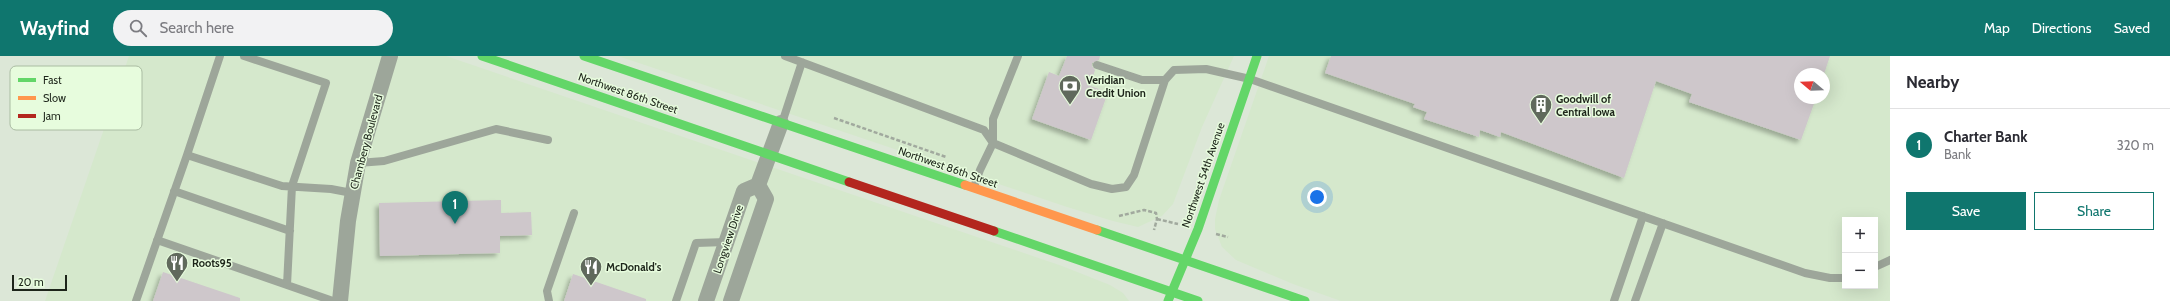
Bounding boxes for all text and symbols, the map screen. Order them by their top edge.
search box [113,10,393,46]
text: Wayfind [20,17,89,40]
icon: search [127,17,149,39]
text: Search here [159,19,234,37]
text: Map [1984,19,2010,37]
text: Directions [2032,19,2092,37]
text: Saved [2114,19,2150,37]
legend [10,66,142,130]
north arrow [1794,68,1830,104]
street label: Northwest 86th Street [576,69,680,117]
text: Nearby [1906,72,1959,92]
text: Fast [43,73,62,87]
bank icon: Veridian Credit Union [1057,73,1083,106]
place label: Veridian Credit Union [1086,73,1146,100]
text: Slow [43,91,66,105]
building icon: Goodwill of Central Iowa [1528,92,1554,125]
place label: Goodwill of Central Iowa [1556,92,1616,119]
street label: Chambery Boulevard [347,93,385,191]
text: Jam [42,109,61,123]
street label: Northwest 54th Avenue [1178,120,1228,229]
text: Charter Bank [1944,128,2027,146]
text: 1 [1917,137,1921,153]
text: 320 m [2117,137,2154,153]
street label: Northwest 86th Street [896,143,1000,191]
text: Bank [1944,146,1971,162]
your location [1307,187,1327,207]
pin: 1 [442,191,468,224]
button: Save [1906,192,2026,230]
button: Share [2034,192,2154,230]
street label: Longview Drive [710,203,746,275]
map controls [1842,217,1878,289]
button: + [1842,217,1878,253]
restaurant icon: Roots95 [164,250,190,283]
button: − [1842,253,1878,289]
restaurant icon: McDonald's [578,254,604,287]
place label: Roots95 [192,256,232,270]
place label: McDonald's [606,260,662,274]
scale bar [12,273,67,292]
text: 20 m [18,275,44,289]

